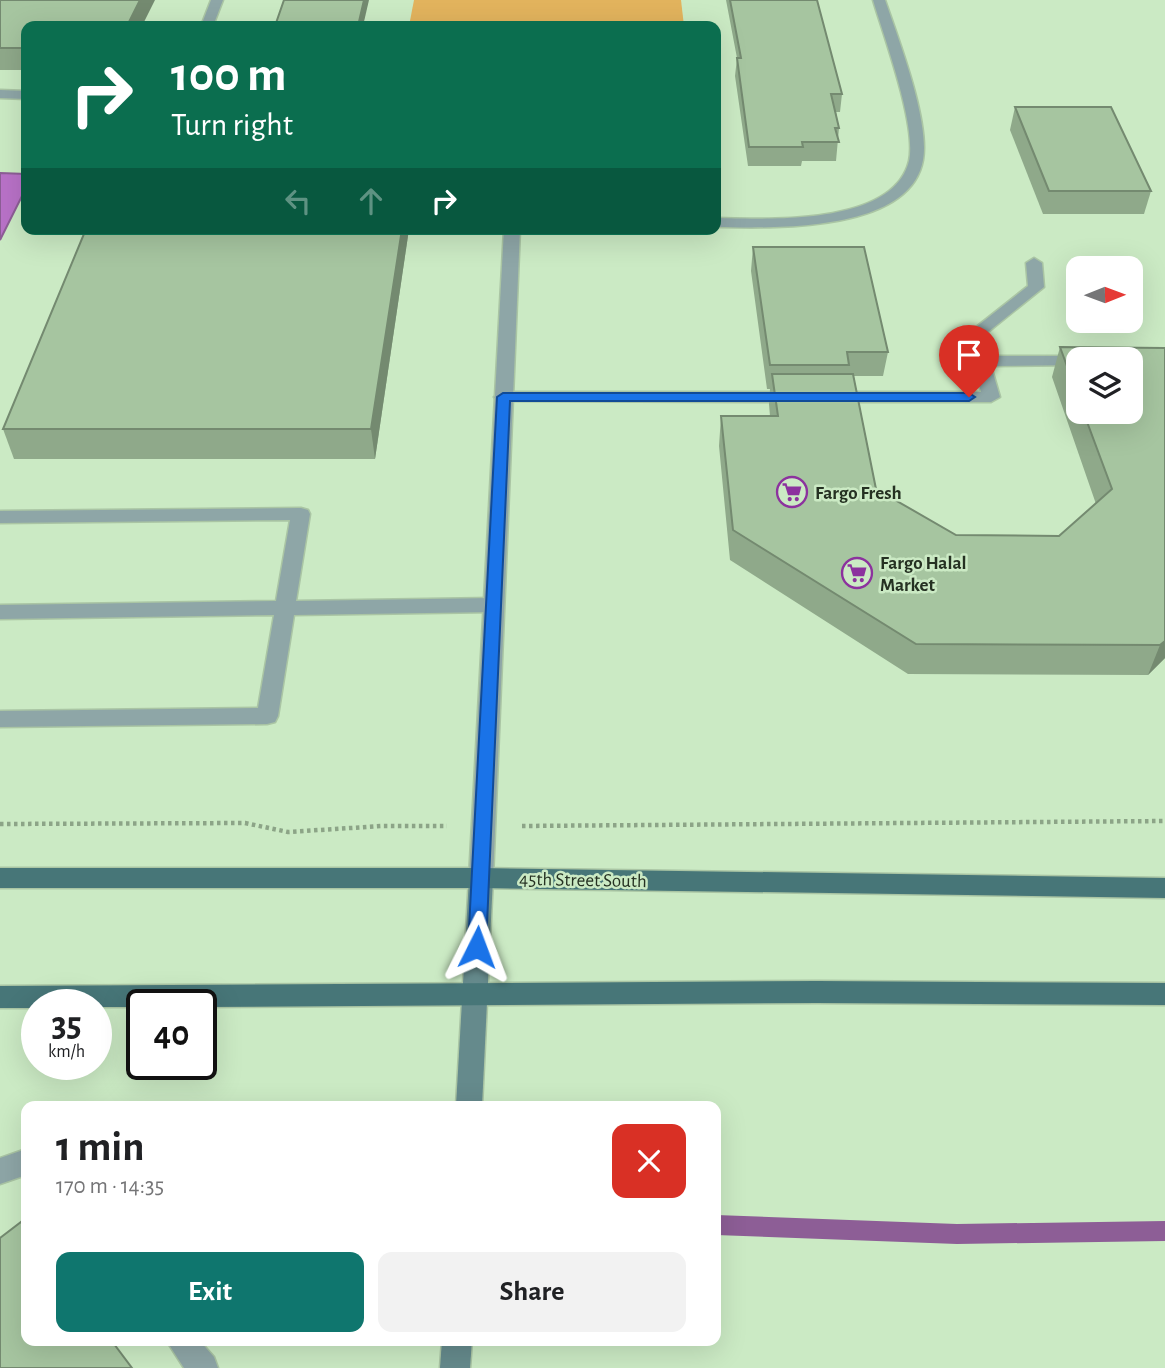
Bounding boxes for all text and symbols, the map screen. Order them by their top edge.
icon: right [56,49,147,140]
text: 100 m [171,51,287,100]
text: Turn right [171,109,293,141]
icon: left [279,182,317,220]
icon: ahead [352,182,390,220]
icon: right [425,182,463,220]
north arrow [1066,256,1143,332]
map controls [1066,256,1143,424]
pin [939,325,999,397]
icon: arrive [950,336,988,374]
button: layers [1066,347,1143,424]
supermarket icon: Fargo Fresh [775,475,809,509]
place label: Fargo Fresh [815,484,902,503]
place label: Fargo Halal Market [880,554,967,595]
supermarket icon: Fargo Halal Market [840,556,874,590]
street label: 45th Street South [519,870,647,891]
position arrow [440,910,514,984]
speed limit sign: 40 [126,989,217,1080]
text: 35 [51,1008,82,1043]
text: km/h [48,1043,85,1061]
button: close [612,1124,686,1198]
text: 1 min [56,1126,145,1168]
text: 170 m · 14:35 [56,1175,164,1198]
button: Exit [56,1252,364,1332]
button: Share [378,1252,686,1332]

